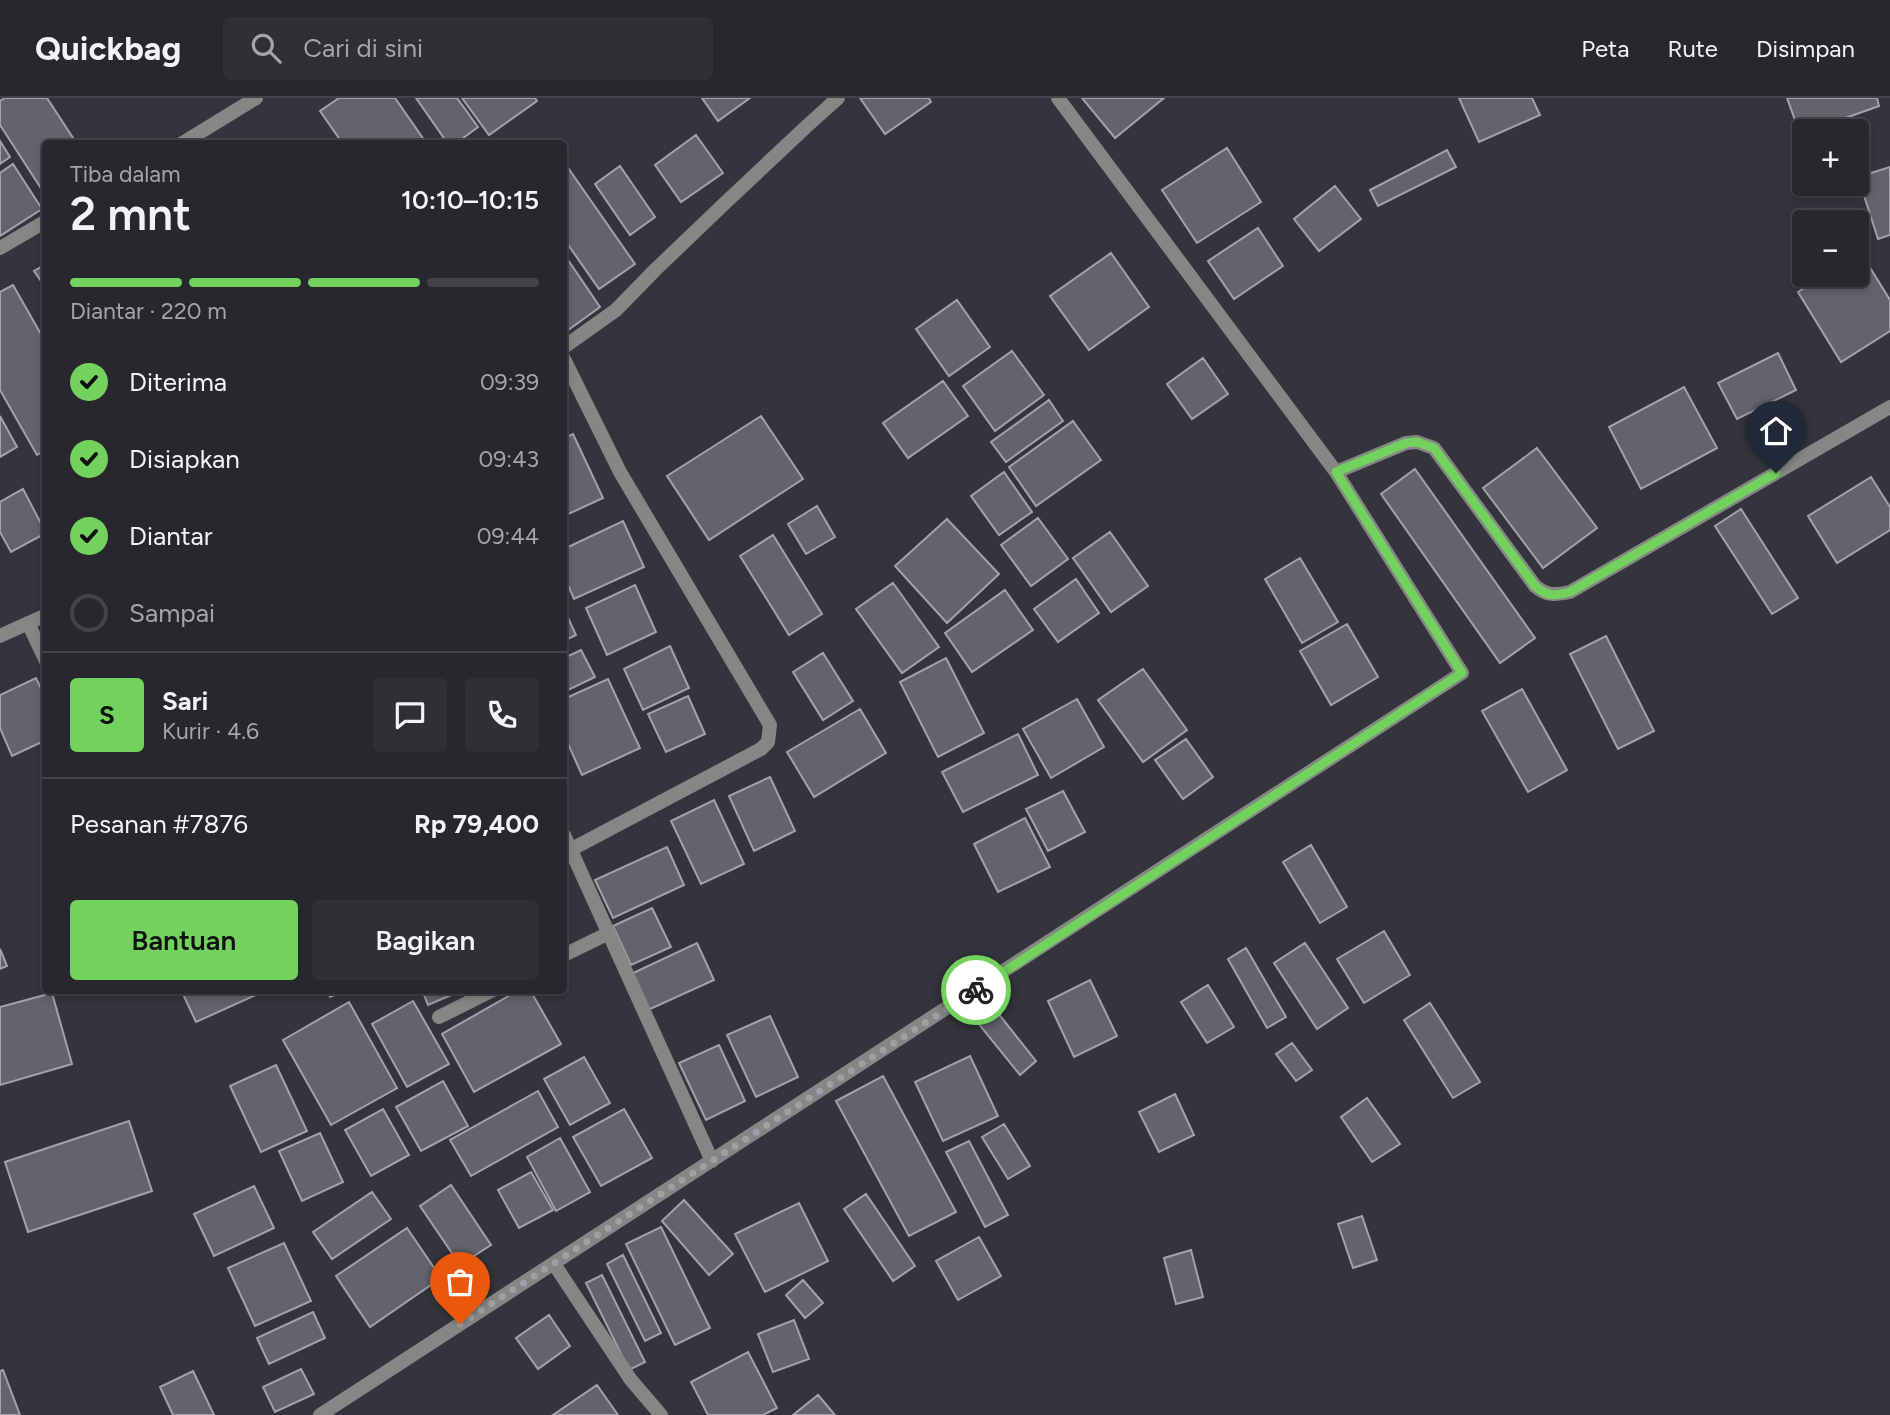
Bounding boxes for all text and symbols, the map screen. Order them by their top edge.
search box [223,17,713,80]
text: Quickbag [35,29,181,68]
icon: search [247,29,285,67]
text: Cari di sini [303,32,423,64]
text: Peta [1581,34,1629,63]
text: Rute [1667,34,1718,63]
text: Disimpan [1756,34,1855,63]
map controls [1792,119,1869,287]
button: + [1792,119,1869,196]
text: Tiba dalam [70,160,181,188]
text: 10:10–10:15 [401,184,539,216]
text: 2 mnt [70,186,191,242]
button: − [1792,210,1869,287]
text: Diantar · 220 m [70,297,227,325]
icon: check [70,363,108,401]
text: Diterima [129,366,227,398]
text: 09:39 [480,368,539,396]
pin [1746,401,1806,473]
icon: home [1757,412,1795,450]
icon: check [70,440,108,478]
text: Disiapkan [129,443,240,475]
text: 09:43 [479,445,539,473]
icon: check [70,517,108,555]
text: Diantar [129,520,213,552]
text: 09:44 [477,522,539,550]
text: Sampai [129,597,215,629]
button: chat [373,678,447,752]
button: phone [465,678,539,752]
text: Sari [162,685,208,717]
text: S [99,699,115,731]
text: Kurir · 4.6 [162,717,259,745]
text: Pesanan #7876 [70,808,248,840]
text: Rp 79,400 [414,808,539,840]
button: Bantuan [70,900,298,980]
button: Bagikan [312,900,539,980]
courier [941,955,1011,1025]
icon: bike [957,971,995,1009]
pin [430,1252,490,1324]
icon: bag [441,1263,479,1301]

